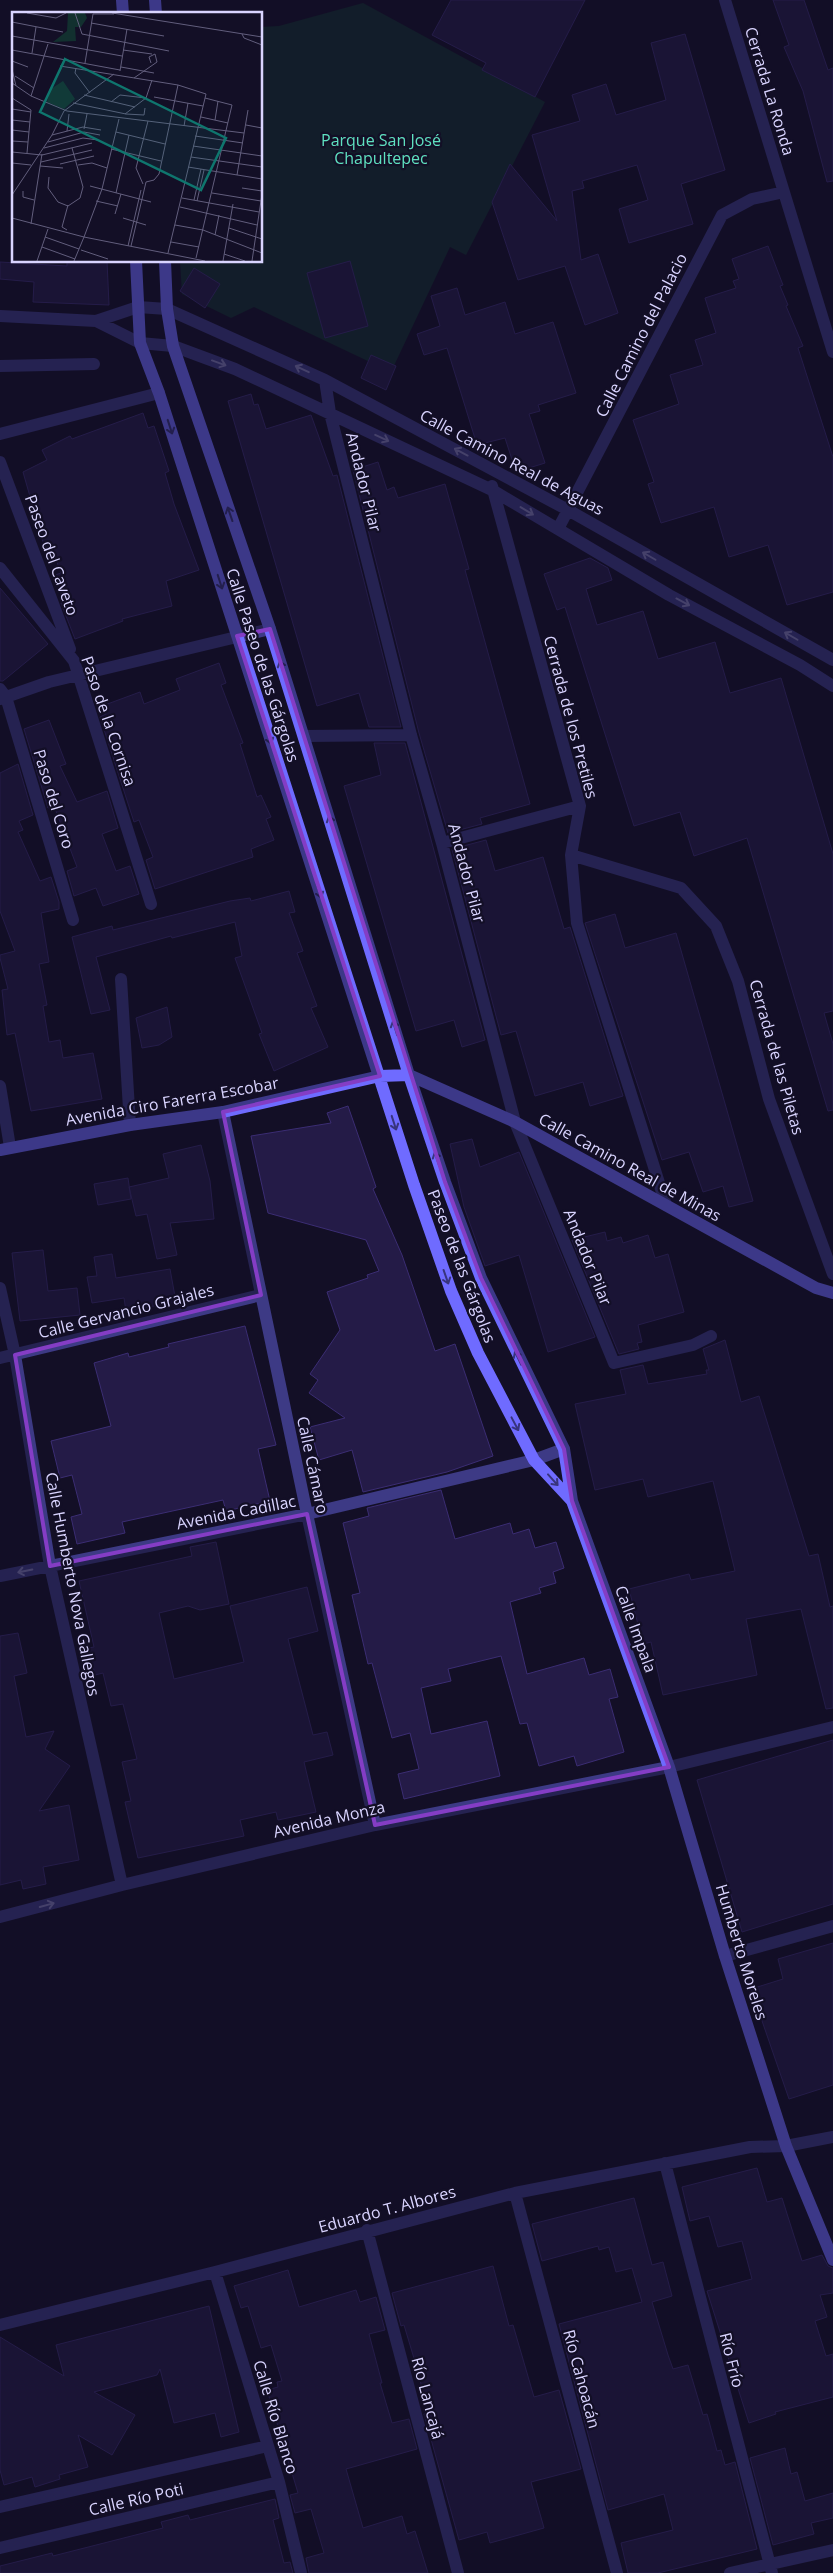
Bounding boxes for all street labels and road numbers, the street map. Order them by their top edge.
street label: Cerrada La Ronda [740,24,800,158]
street label: Calle Camino del Palacio [590,249,692,421]
street label: Calle Camino Real de Aguas [416,404,608,520]
street label: Andador Pilar [341,430,387,535]
street label: Paseo del Caveto [20,491,84,619]
street label: Calle Paseo de las Gárgolas [221,565,305,765]
street label: Cerrada de los Pretiles [539,633,603,801]
street label: Paso de la Cornisa [76,653,142,789]
street label: Paso del Coro [28,747,80,851]
street label: Andador Pilar [443,821,491,925]
street label: Cerrada de las Piletas [744,977,810,1137]
street label: Avenida Ciro Farerra Escobar [64,1071,281,1131]
street label: Calle Camino Real de Minas [535,1108,725,1226]
street label: Paseo de las Gárgolas [423,1186,501,1346]
street label: Andador Pilar [559,1206,617,1309]
street label: Calle Gervancio Grajales [36,1279,216,1343]
street label: Calle Cámaro [292,1414,334,1516]
street label: Calle Humberto Nova Gallegos [40,1470,106,1698]
street label: Avenida Cadillac [174,1490,298,1534]
street label: Calle Impala [610,1582,662,1676]
street label: Avenida Monza [271,1795,387,1843]
street label: Humberto Moreles [711,1881,773,2023]
street label: Eduardo T. Albores [316,2180,458,2238]
street label: Río Cahoacán [558,2327,606,2431]
street label: Río Frío [715,2330,749,2390]
street label: Río Lancajá [406,2354,450,2442]
street label: Calle Río Blanco [248,2357,304,2477]
street label: Calle Río Poti [86,2477,186,2521]

